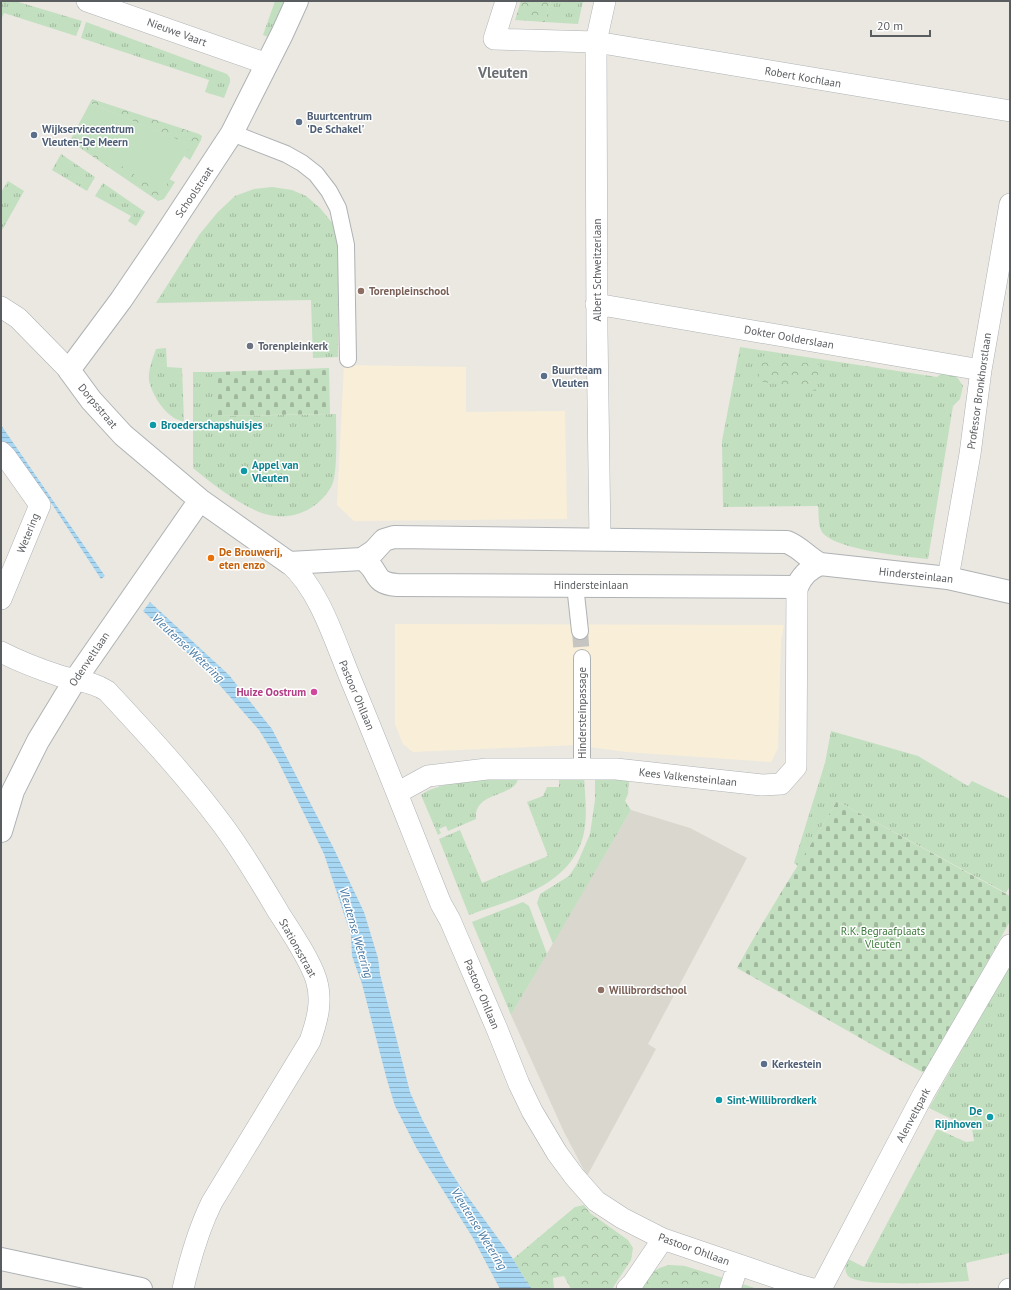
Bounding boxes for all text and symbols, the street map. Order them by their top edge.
scale bar [871,12,930,38]
street label: Nieuwe Vaart [145,15,209,49]
text: 20 m [877,18,903,33]
district label: Vleuten [477,63,528,82]
street label: Robert Kochlaan [764,63,842,91]
place label: Buurtcentrum 'De Schakel' [307,109,372,136]
marker: Buurtcentrum 'De Schakel' [294,117,304,127]
place label: Wijkservicecentrum Vleuten-De Meern [41,122,134,149]
marker: Wijkservicecentrum Vleuten-De Meern [29,130,39,140]
street label: Schoolstraat [172,164,216,220]
street label: Albert Schweitzerlaan [590,218,604,322]
place label: Torenpleinschool [369,284,450,298]
marker: Torenpleinschool [356,286,366,296]
street label: Dokter Oolderslaan [743,322,835,352]
street label: Professor Bronkhorstlaan [964,332,994,450]
place label: Torenpleinkerk [258,339,329,353]
marker: Torenpleinkerk [245,341,255,351]
place label: Buurtteam Vleuten [551,363,602,390]
marker: Buurtteam Vleuten [539,371,549,381]
street label: Dorpsstraat [75,381,121,431]
place label: Broederschapshuisjes [161,418,263,432]
marker: Broederschapshuisjes [148,420,158,430]
place label: Appel van Vleuten [251,458,299,485]
marker: Appel van Vleuten [239,466,249,476]
street label: Wetering [14,511,42,555]
place label: De Brouwerij, eten enzo [219,545,283,572]
marker: De Brouwerij, eten enzo [206,553,216,563]
street label: Hindersteinlaan [878,564,954,586]
street label: Hindersteinlaan [554,578,628,592]
water label: Vleutense Wetering [149,610,228,685]
street label: Odenveltlaan [66,629,112,689]
street label: Pastoor Ohllaan [336,658,378,732]
street label: Hindersteinpassage [575,667,589,759]
place label: Huize Oostrum [236,685,306,699]
marker: Huize Oostrum [309,687,319,697]
street label: Kees Valkensteinlaan [638,765,738,789]
water label: Vleutense Wetering [336,886,377,980]
street label: Stationsstraat [276,916,320,980]
park label: R.K. Begraafplaats Vleuten [841,924,926,951]
street label: Pastoor Ohllaan [461,957,503,1031]
place label: Willibrordschool [609,983,688,997]
marker: Willibrordschool [596,985,606,995]
place label: Kerkestein [772,1057,822,1071]
marker: Kerkestein [759,1059,769,1069]
street label: Alenveltpark [893,1085,933,1145]
place label: Sint-Willibrordkerk [727,1093,817,1107]
marker: Sint-Willibrordkerk [714,1095,724,1105]
place label: De Rijnhoven [935,1104,982,1131]
marker: De Rijnhoven [985,1112,995,1122]
water label: Vleutense Wetering [448,1185,511,1272]
street label: Pastoor Ohllaan [656,1230,732,1268]

